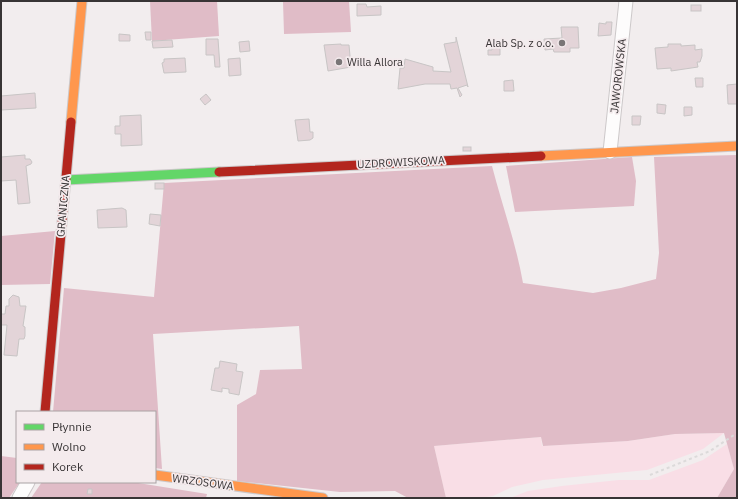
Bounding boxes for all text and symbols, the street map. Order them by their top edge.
place label: Alab Sp. z o.o. [486,36,554,50]
marker: Alab Sp. z o.o. [557,38,567,48]
street label: JAWOROWSKA [607,38,629,114]
place label: Willa Allora [347,55,403,69]
marker: Willa Allora [334,57,344,67]
street label: UZDROWISKOWA [357,153,445,171]
street label: GRANICZNA [53,175,73,237]
legend [16,411,156,483]
text: Płynnie [52,419,92,434]
text: Wolno [52,439,86,454]
text: Korek [52,459,84,474]
street label: WRZOSOWA [171,471,235,493]

